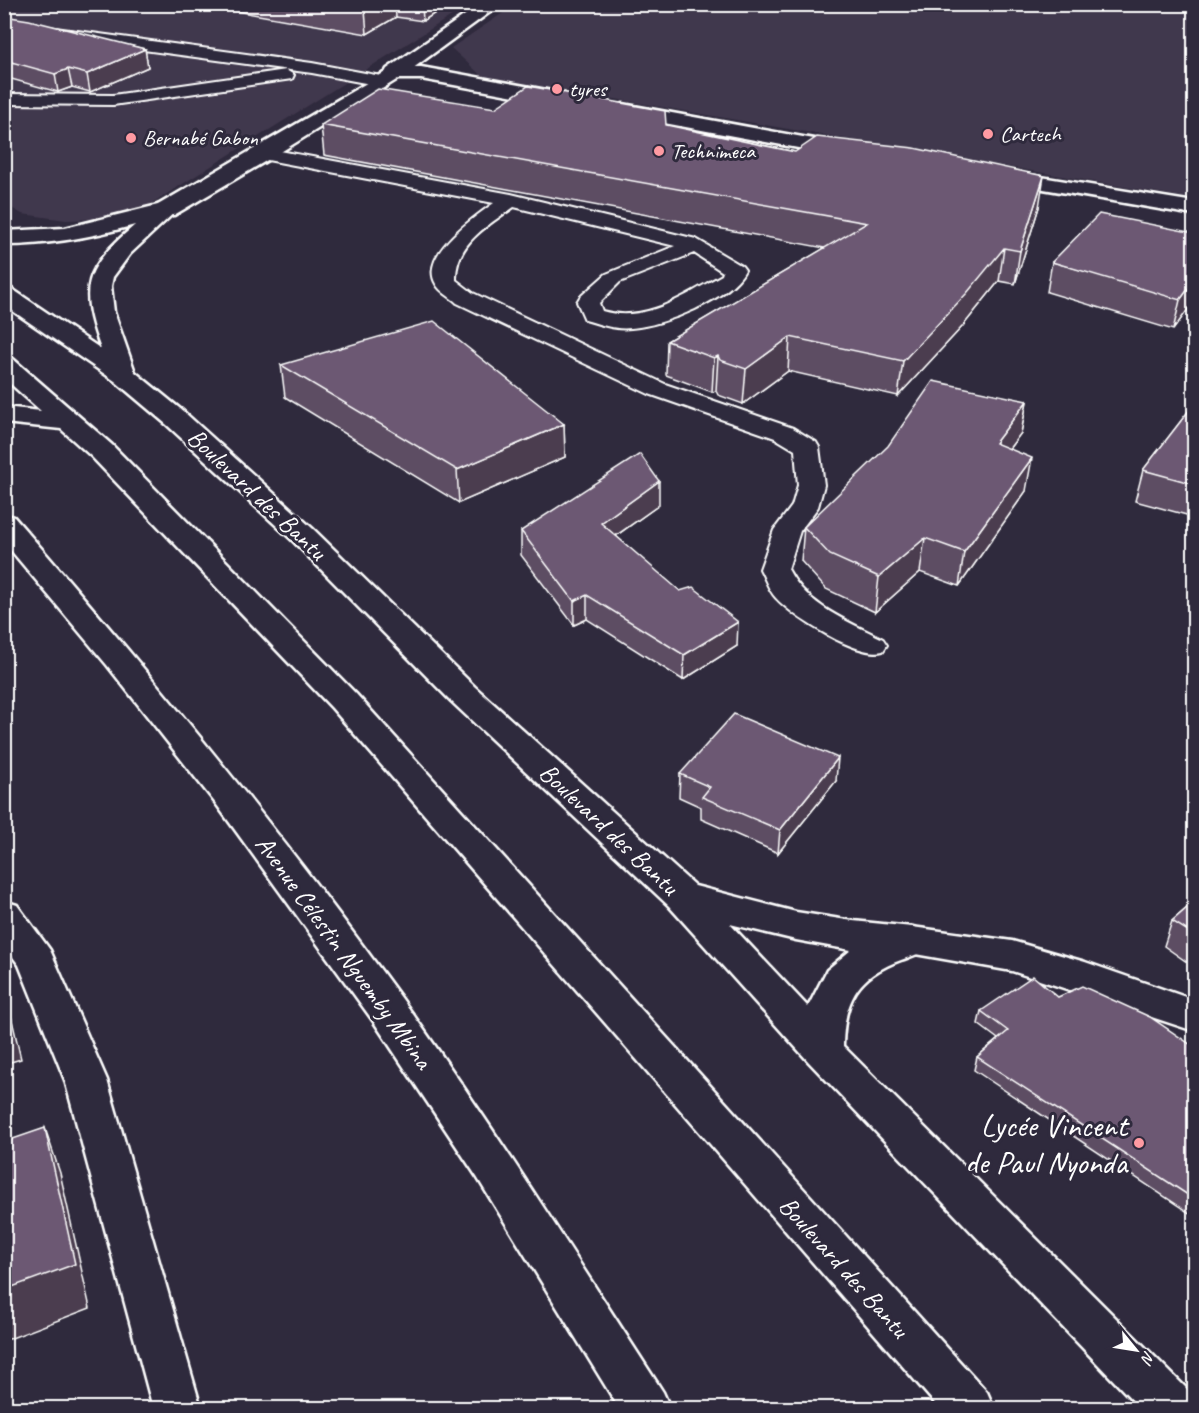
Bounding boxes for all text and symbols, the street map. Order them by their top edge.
place label: tyres [569,75,609,103]
marker: tyres [550,82,564,96]
place label: Cartech [1000,120,1063,148]
place label: Bernabé Gabon [143,124,258,152]
marker: Cartech [981,127,995,141]
marker: Bernabé Gabon [124,131,138,145]
place label: Technimeca [671,137,756,165]
marker: Technimeca [652,144,666,158]
street label: Boulevard des Bantu [180,421,335,568]
street label: Boulevard des Bantu [532,756,687,903]
street label: Avenue Célestin Nguemby Mbina [248,829,441,1077]
place label: Lycée Vincent de Paul Nyonda [965,1105,1130,1183]
marker: Lycée Vincent de Paul Nyonda [1132,1136,1146,1150]
street label: Boulevard des Bantu [772,1189,917,1346]
north arrow [1106,1320,1166,1380]
text: N [1135,1348,1159,1369]

